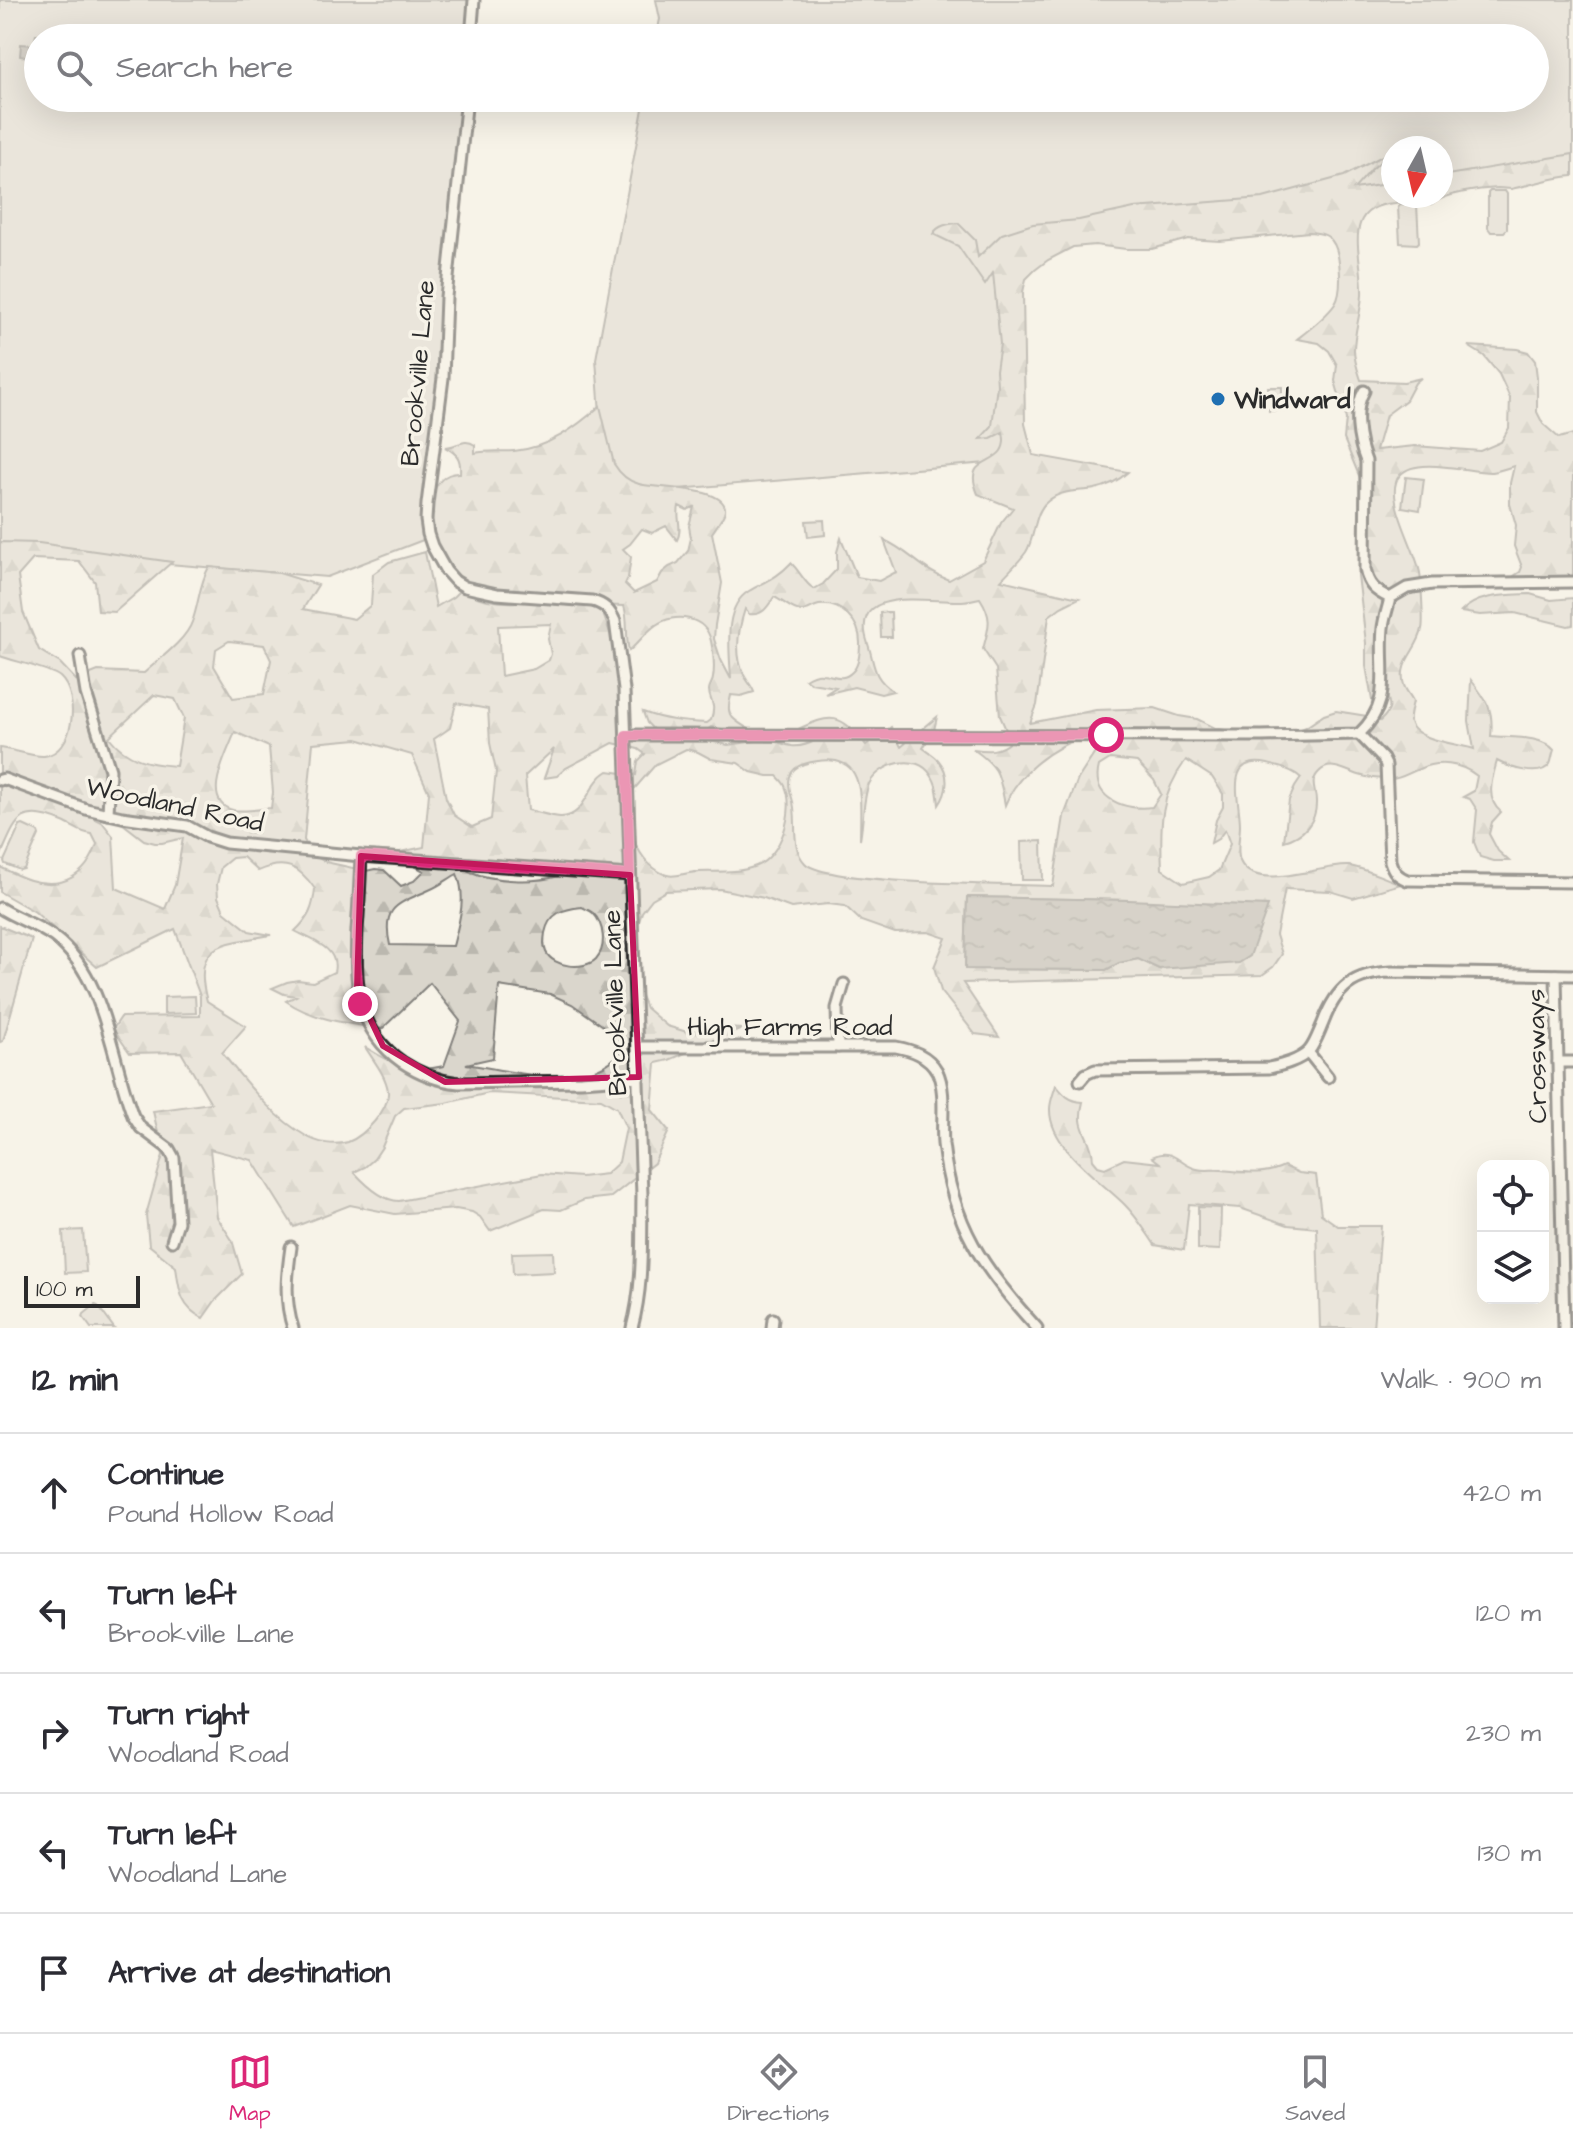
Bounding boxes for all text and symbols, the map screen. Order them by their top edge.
search box [24,24,1549,112]
icon: search [52,46,96,90]
text: Search here [116,47,293,89]
north arrow [1381,136,1453,208]
street label: Brookville Lane [392,279,444,468]
place label: Windward [1233,382,1351,418]
marker: Windward [1209,390,1227,408]
route start [1088,717,1124,753]
street label: Woodland Road [83,769,267,841]
street label: Brookville Lane [594,909,636,1097]
route end [342,986,378,1022]
street label: Crossways [1518,988,1558,1124]
street label: High Farms Road [687,1009,893,1047]
map controls [1477,1160,1549,1304]
button: locate [1477,1160,1549,1232]
button: layers [1477,1232,1549,1304]
scale bar [24,1272,140,1308]
text: 100 m [36,1274,93,1305]
text: 12 min [32,1356,118,1404]
text: Walk · 900 m [1381,1362,1541,1398]
text: Continue [108,1454,224,1496]
icon: ahead [32,1471,76,1515]
text: 420 m [1461,1475,1541,1511]
text: Pound Hollow Road [108,1496,333,1532]
text: Turn left [108,1574,236,1616]
icon: left [32,1591,76,1635]
text: 120 m [1476,1595,1541,1631]
text: Brookville Lane [108,1616,294,1652]
text: Turn right [108,1694,249,1736]
icon: right [32,1711,76,1755]
text: 230 m [1466,1715,1541,1751]
text: Woodland Road [108,1736,289,1772]
text: Turn left [108,1814,236,1856]
icon: left [32,1831,76,1875]
text: 130 m [1477,1835,1541,1871]
text: Woodland Lane [108,1856,287,1892]
icon: arrive [32,1951,76,1995]
text: Arrive at destination [108,1952,390,1994]
tab: Map [228,2050,272,2129]
tab: Directions [727,2050,830,2129]
tab: Saved [1285,2050,1345,2129]

